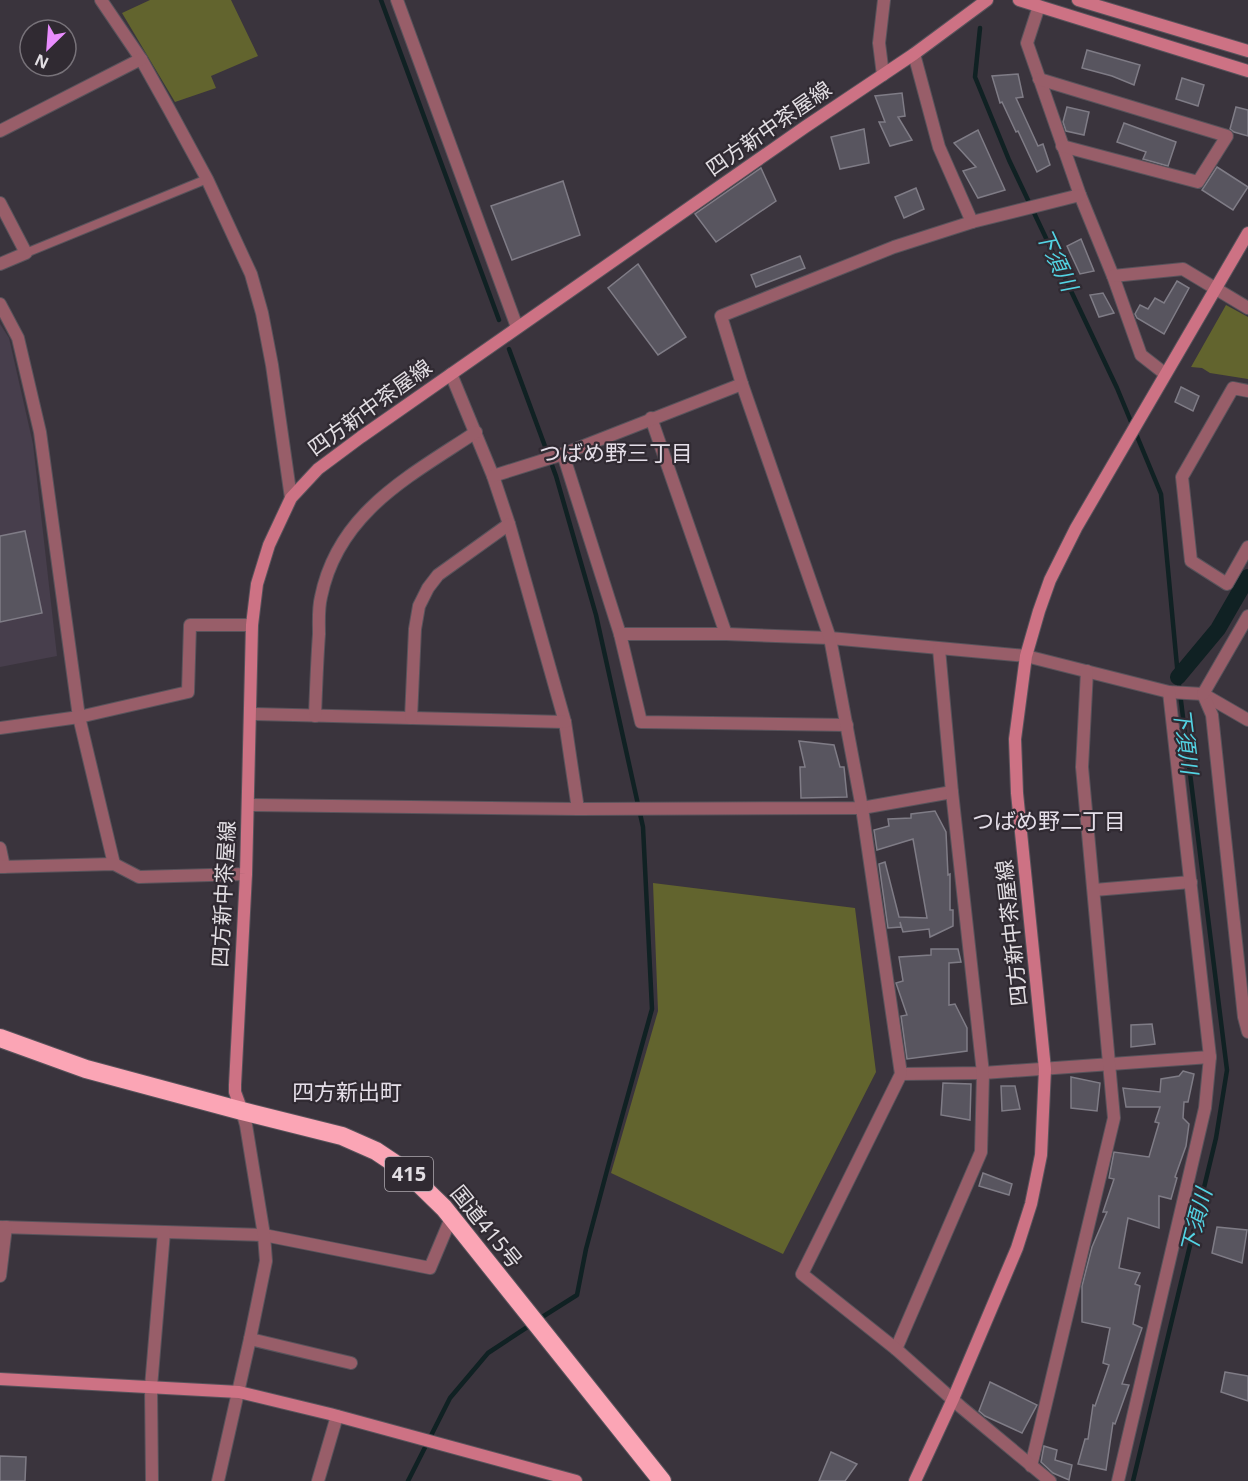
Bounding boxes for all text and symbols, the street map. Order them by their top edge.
north arrow [18,18,78,78]
text: N [31,49,52,74]
street label: 四方新中茶屋線 [700,75,837,182]
water label: 下須川 [1030,223,1086,298]
street label: 四方新中茶屋線 [302,353,437,462]
district label: つばめ野三丁目 [539,437,693,467]
water label: 下須川 [1168,706,1206,777]
district label: つばめ野二丁目 [972,805,1126,835]
street label: 四方新中茶屋線 [205,820,241,968]
street label: 四方新中茶屋線 [989,859,1033,1008]
district label: 四方新出町 [292,1076,402,1106]
road number: 415 [385,1157,433,1191]
street label: 国道415号 [445,1179,529,1274]
water label: 下須川 [1172,1183,1218,1256]

